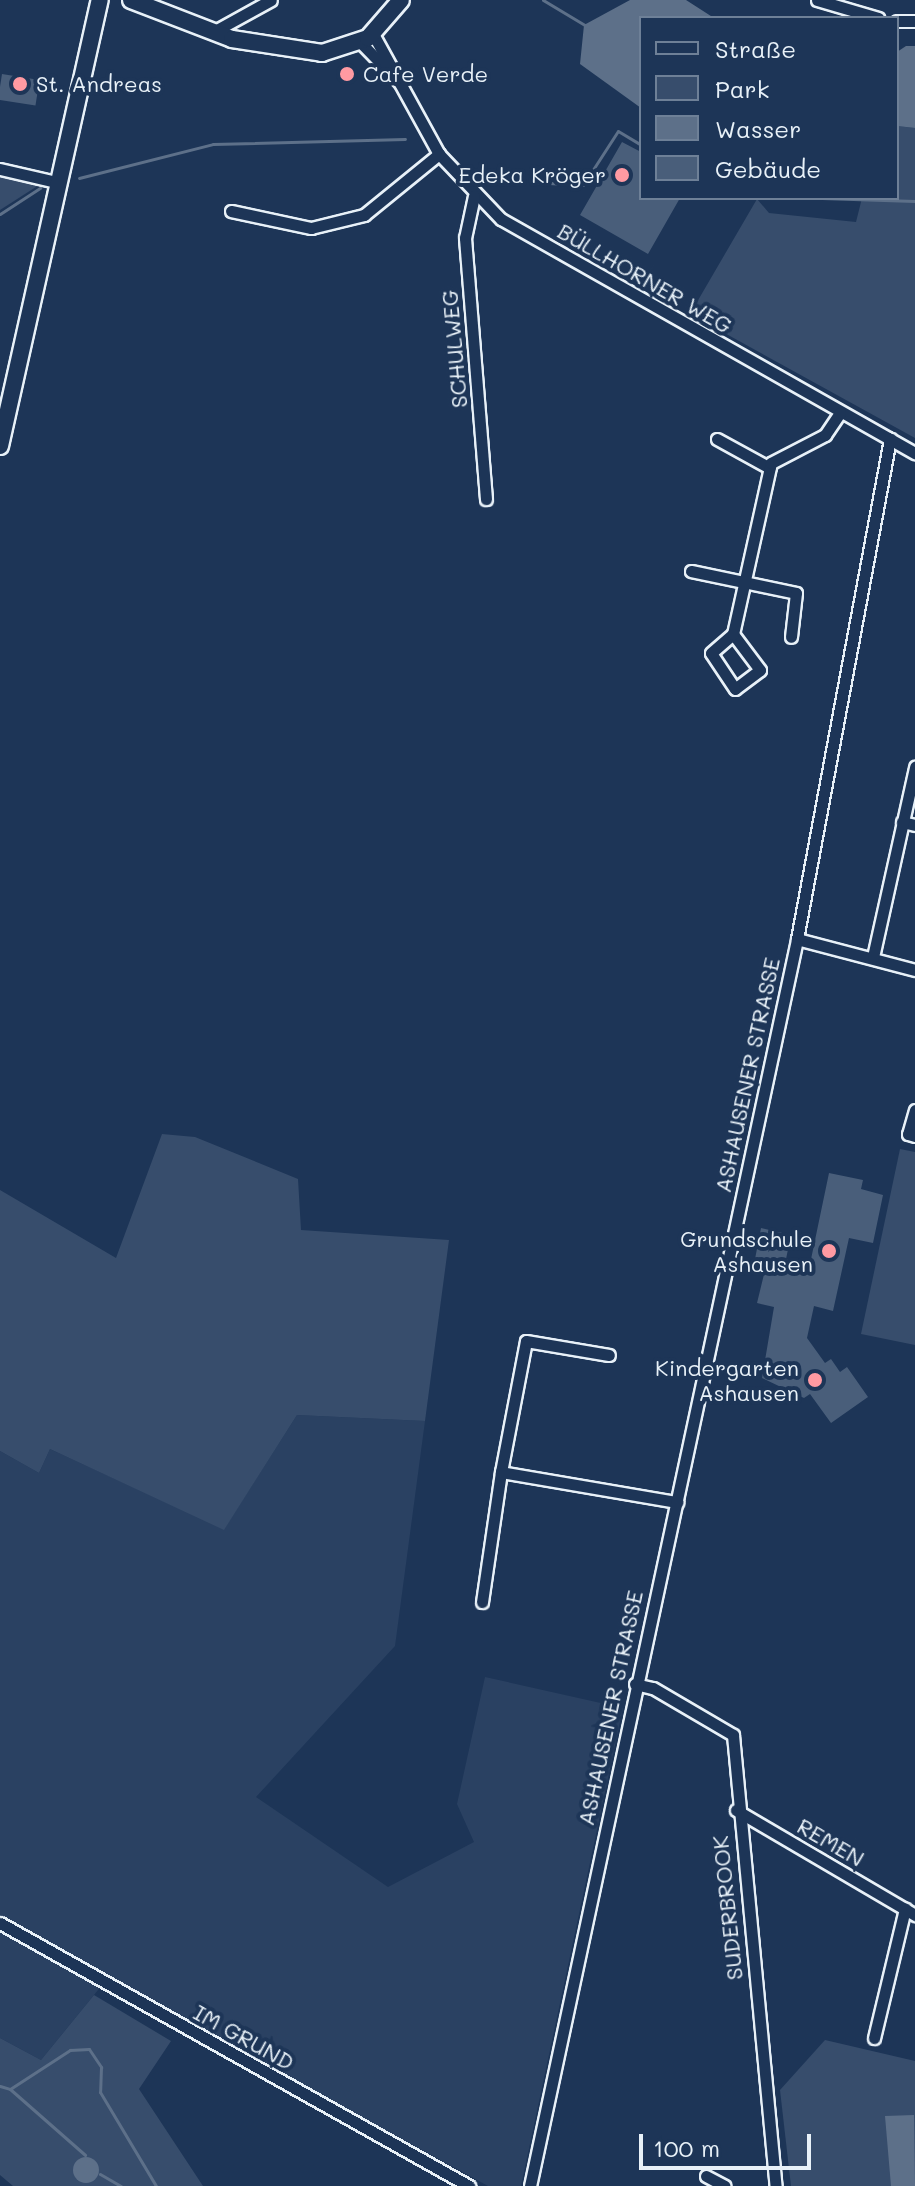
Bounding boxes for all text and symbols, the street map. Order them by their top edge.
legend [639,16,899,200]
text: Straße [715,33,796,64]
place label: Cafe Verde [363,61,488,87]
marker: Cafe Verde [338,65,356,83]
place label: St. Andreas [36,71,162,97]
text: Park [715,73,769,104]
marker: St. Andreas [11,75,29,93]
text: Wasser [715,113,801,144]
text: Gebäude [715,153,821,184]
place label: Edeka Kröger [459,162,606,188]
marker: Edeka Kröger [613,166,631,184]
street label: BÜLLHORNER WEG [553,217,737,339]
street label: SCHULWEG [436,289,472,409]
street label: ASHAUSENER STRASSE [709,955,785,1195]
place label: Grundschule Ashausen [680,1225,813,1276]
marker: Grundschule Ashausen [820,1242,838,1260]
place label: Kindergarten Ashausen [655,1354,799,1406]
marker: Kindergarten Ashausen [806,1371,824,1389]
street label: ASHAUSENER STRASSE [572,1588,648,1828]
street label: REMEN [793,1812,869,1872]
street label: SUDERBROOK [706,1835,748,1981]
street label: IM GRUND [189,1999,299,2075]
scale bar [643,2118,815,2168]
text: 100 m [653,2132,720,2163]

